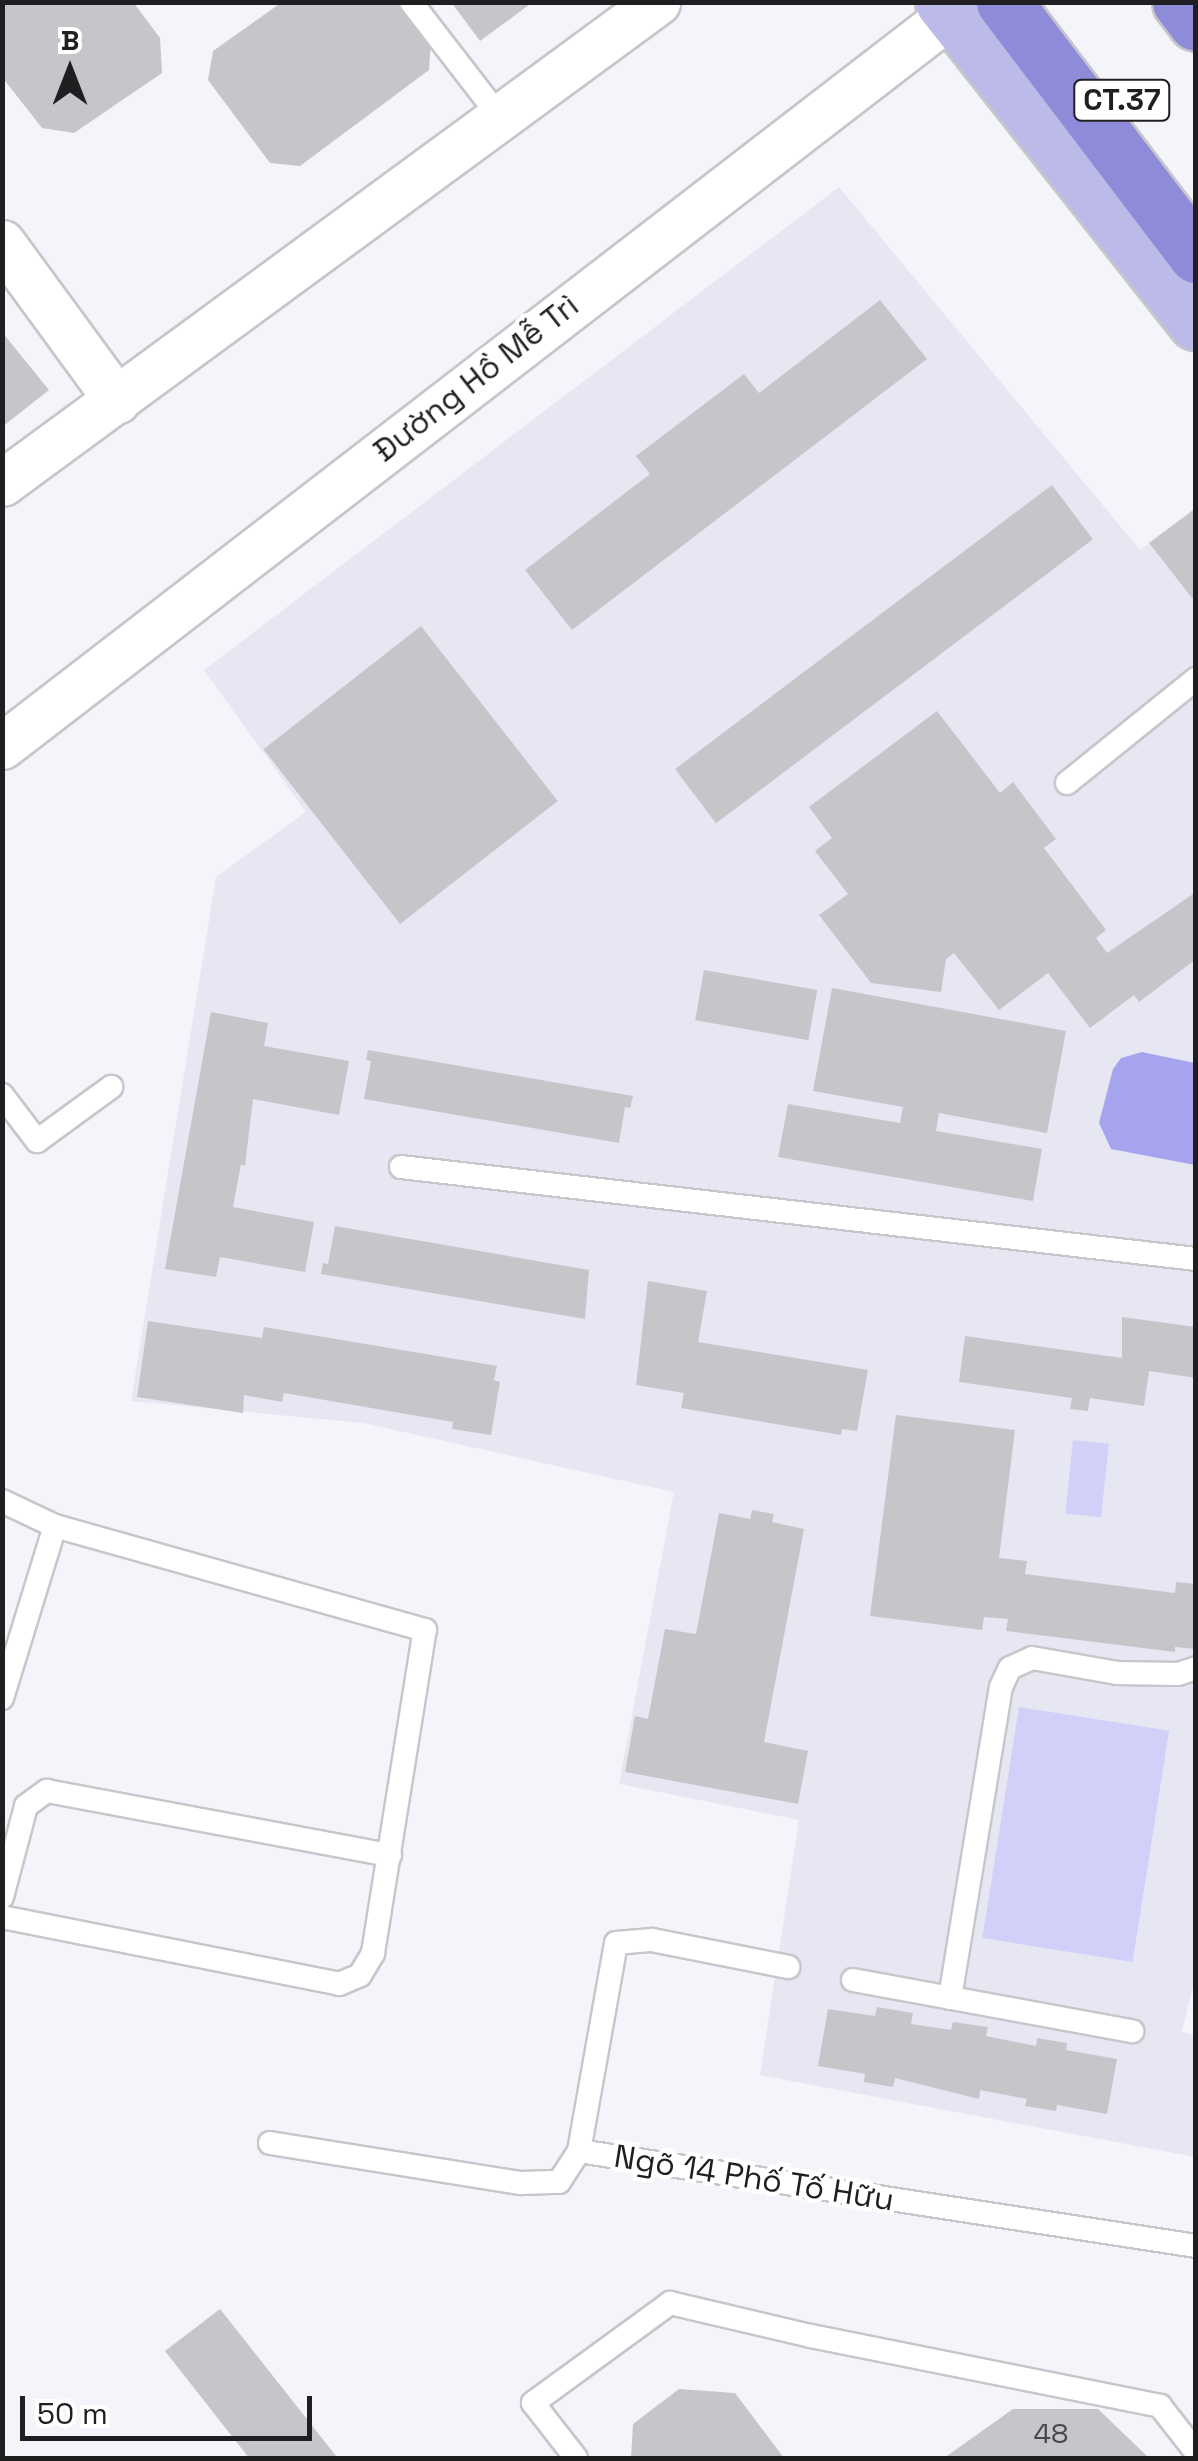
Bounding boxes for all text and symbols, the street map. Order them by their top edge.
north arrow [20,20,120,120]
text: B [61,22,79,58]
road number: CT.37 [1072,75,1172,125]
street label: Đường Hồ Mễ Trì [366,286,586,470]
street label: Ngõ 14 Phố Tố Hữu [611,2137,897,2219]
scale bar [25,2376,318,2438]
text: 50 m [37,2394,108,2433]
house number: 48 [1034,2416,1068,2450]

